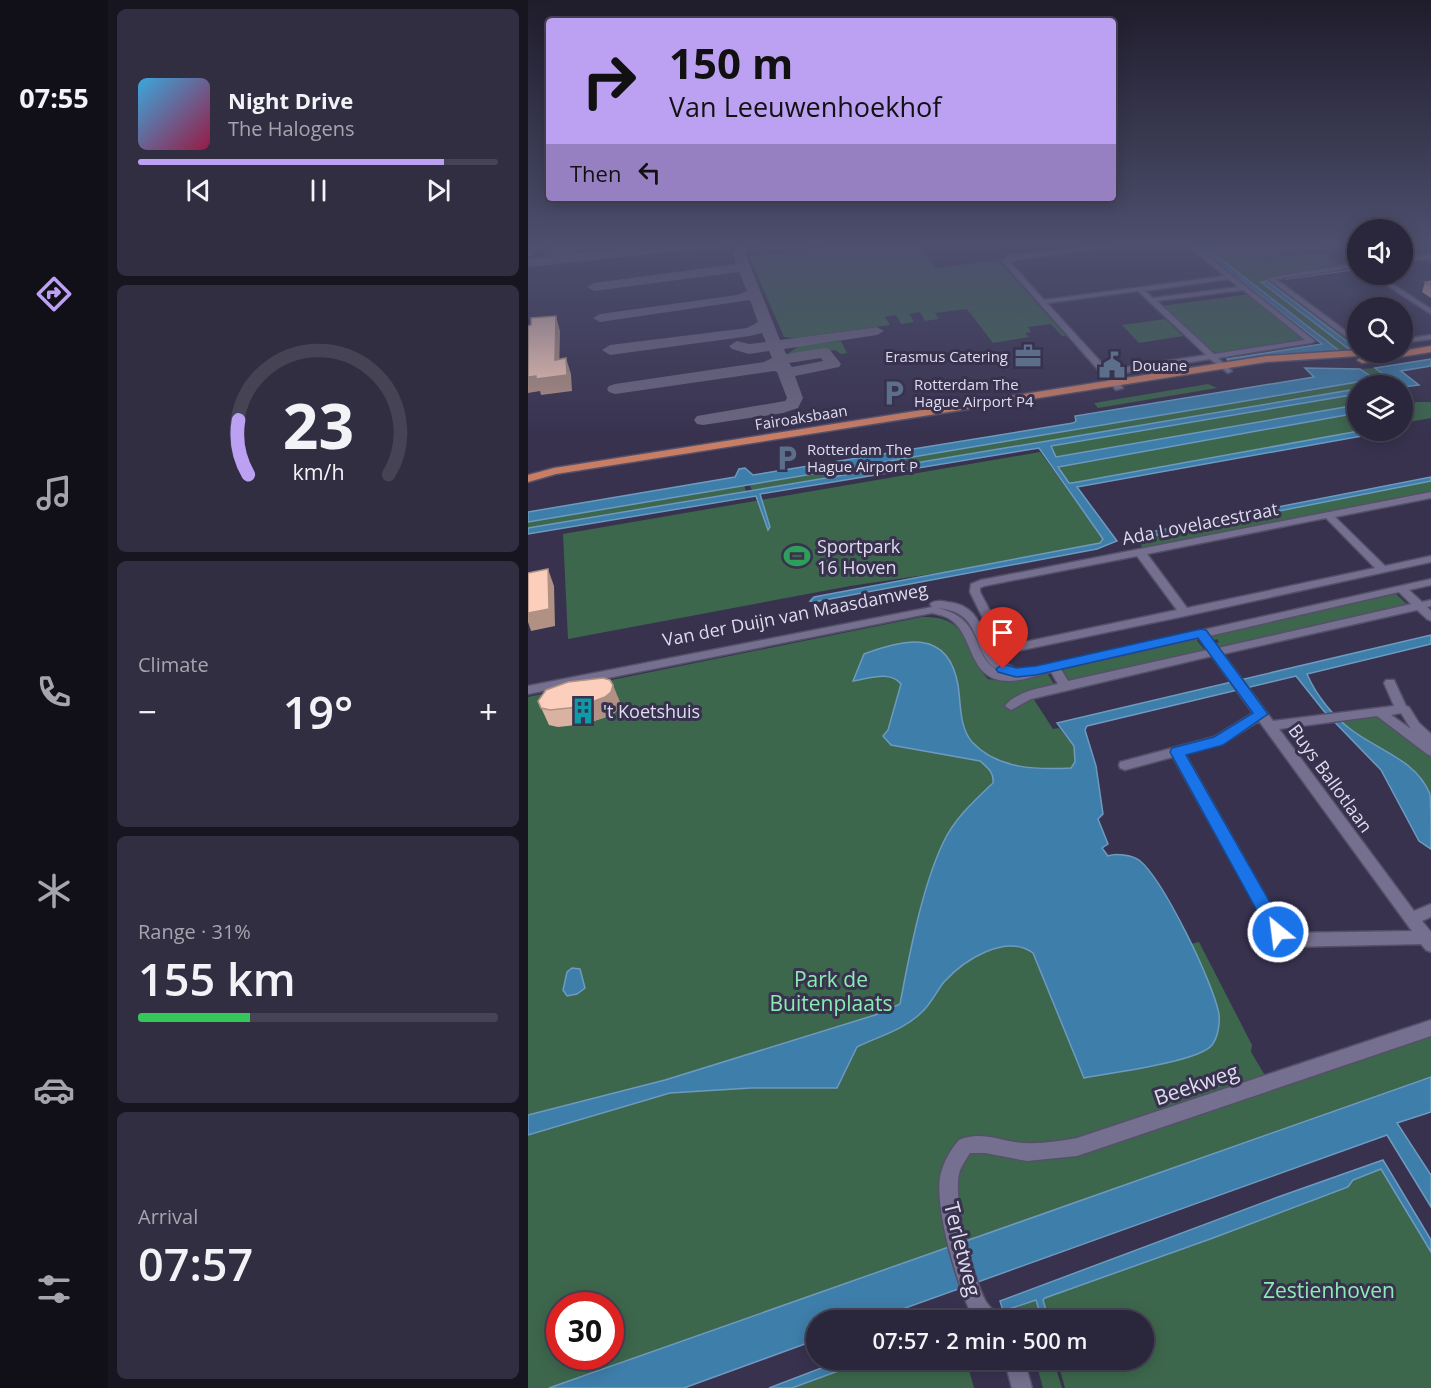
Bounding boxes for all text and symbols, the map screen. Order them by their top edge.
text: 150 m [669,34,793,91]
icon: right [570,42,648,120]
text: 07:55 [19,79,89,116]
text: Night Drive [228,85,353,115]
text: Van Leeuwenhoekhof [669,88,941,125]
text: The Halogens [228,115,355,142]
icon: left [633,156,666,189]
text: Then [570,158,621,188]
icon: previous [182,174,215,207]
icon: pause [302,174,335,207]
icon: next [422,174,455,207]
map controls [1347,219,1413,441]
button: sound [1347,219,1413,285]
icon: directions [33,273,75,315]
button: search [1347,297,1413,363]
office icon: Erasmus Catering [1013,341,1043,371]
place label: Erasmus Catering [885,346,1008,366]
public building icon: Douane [1097,350,1127,380]
place label: Douane [1132,355,1187,375]
place label: Rotterdam The Hague Airport P4 [914,374,1034,411]
button: layers [1347,375,1413,441]
parking icon: Rotterdam The Hague Airport P4 [879,378,909,408]
text: 23 [282,382,354,467]
street label: Fairoaksbaan [753,400,849,434]
place label: Rotterdam The Hague Airport P [807,439,918,476]
parking icon: Rotterdam The Hague Airport P [772,443,802,473]
text: km/h [292,458,344,487]
icon: music [33,472,75,514]
street label: Ada Lovelacestraat [1120,496,1280,550]
place label: Sportpark 16 Hoven [817,534,901,579]
sports icon: Sportpark 16 Hoven [782,541,812,571]
street label: Van der Duijn van Maasdamweg [660,576,930,651]
pin [977,607,1028,669]
icon: arrive [986,616,1019,649]
text: Climate [138,651,209,678]
icon: phone [33,671,75,713]
text: 19° [283,681,353,742]
text: − [138,689,157,734]
text: + [479,689,498,734]
building icon: 't Koetshuis [568,696,598,726]
place label: 't Koetshuis [603,699,700,723]
street label: Buys Ballotlaan [1284,719,1378,837]
icon: climate [33,870,75,912]
position arrow [1246,900,1310,964]
text: Range · 31% [138,918,251,945]
text: 155 km [138,948,296,1009]
park label: Park de Buitenplaats [770,965,892,1017]
street label: Beekweg [1150,1056,1242,1112]
icon: car [33,1069,75,1111]
street label: Terletweg [938,1199,988,1299]
text: Arrival [138,1203,198,1230]
text: 07:57 [138,1233,253,1294]
icon: filters [33,1268,75,1310]
park label: Zestienhoven [1263,1276,1395,1304]
speed limit sign: 30 [546,1292,624,1370]
text: 07:57 · 2 min · 500 m [872,1325,1088,1355]

